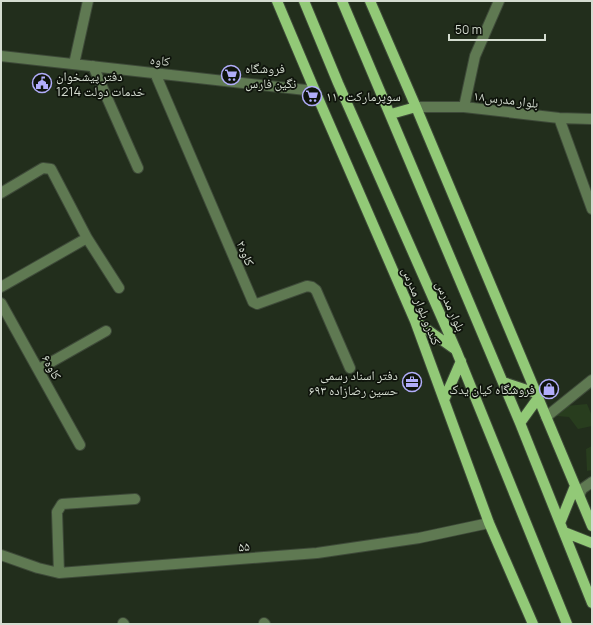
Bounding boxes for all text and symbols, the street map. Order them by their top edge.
scale bar [449,16,545,42]
text: 50 m [455,21,482,38]
street label: کاوه [149,50,172,70]
place label: فروشگاه نگین فارس [245,59,296,92]
supermarket icon: فروشگاه نگین فارس [220,64,242,86]
place label: دفتر پیشخوان خدمات دولت 1214 [56,67,145,100]
public building icon: دفتر پیشخوان خدمات دولت 1214 [31,72,53,94]
supermarket icon: سوپرمارکت ۱۱۰ [301,85,323,107]
street label: بلوار مدرس۱۸ [472,86,540,112]
place label: سوپرمارکت ۱۱۰ [326,87,401,105]
street label: کاوه۲ [233,238,260,269]
street label: کندرو بلوار مدرس [398,264,446,348]
street label: بلوار مدرس [432,278,470,334]
street label: کاوه۶ [38,351,66,383]
place label: دفتر اسناد رسمی ۶۹۳ حسین رضازاده [309,366,398,399]
office icon: دفتر اسناد رسمی ۶۹۳ حسین رضازاده [401,371,423,393]
shop icon: فروشگاه کیان یدک [538,378,560,400]
place label: فروشگاه کیان یدک [449,380,535,398]
street label: ۵۵ [238,537,251,555]

